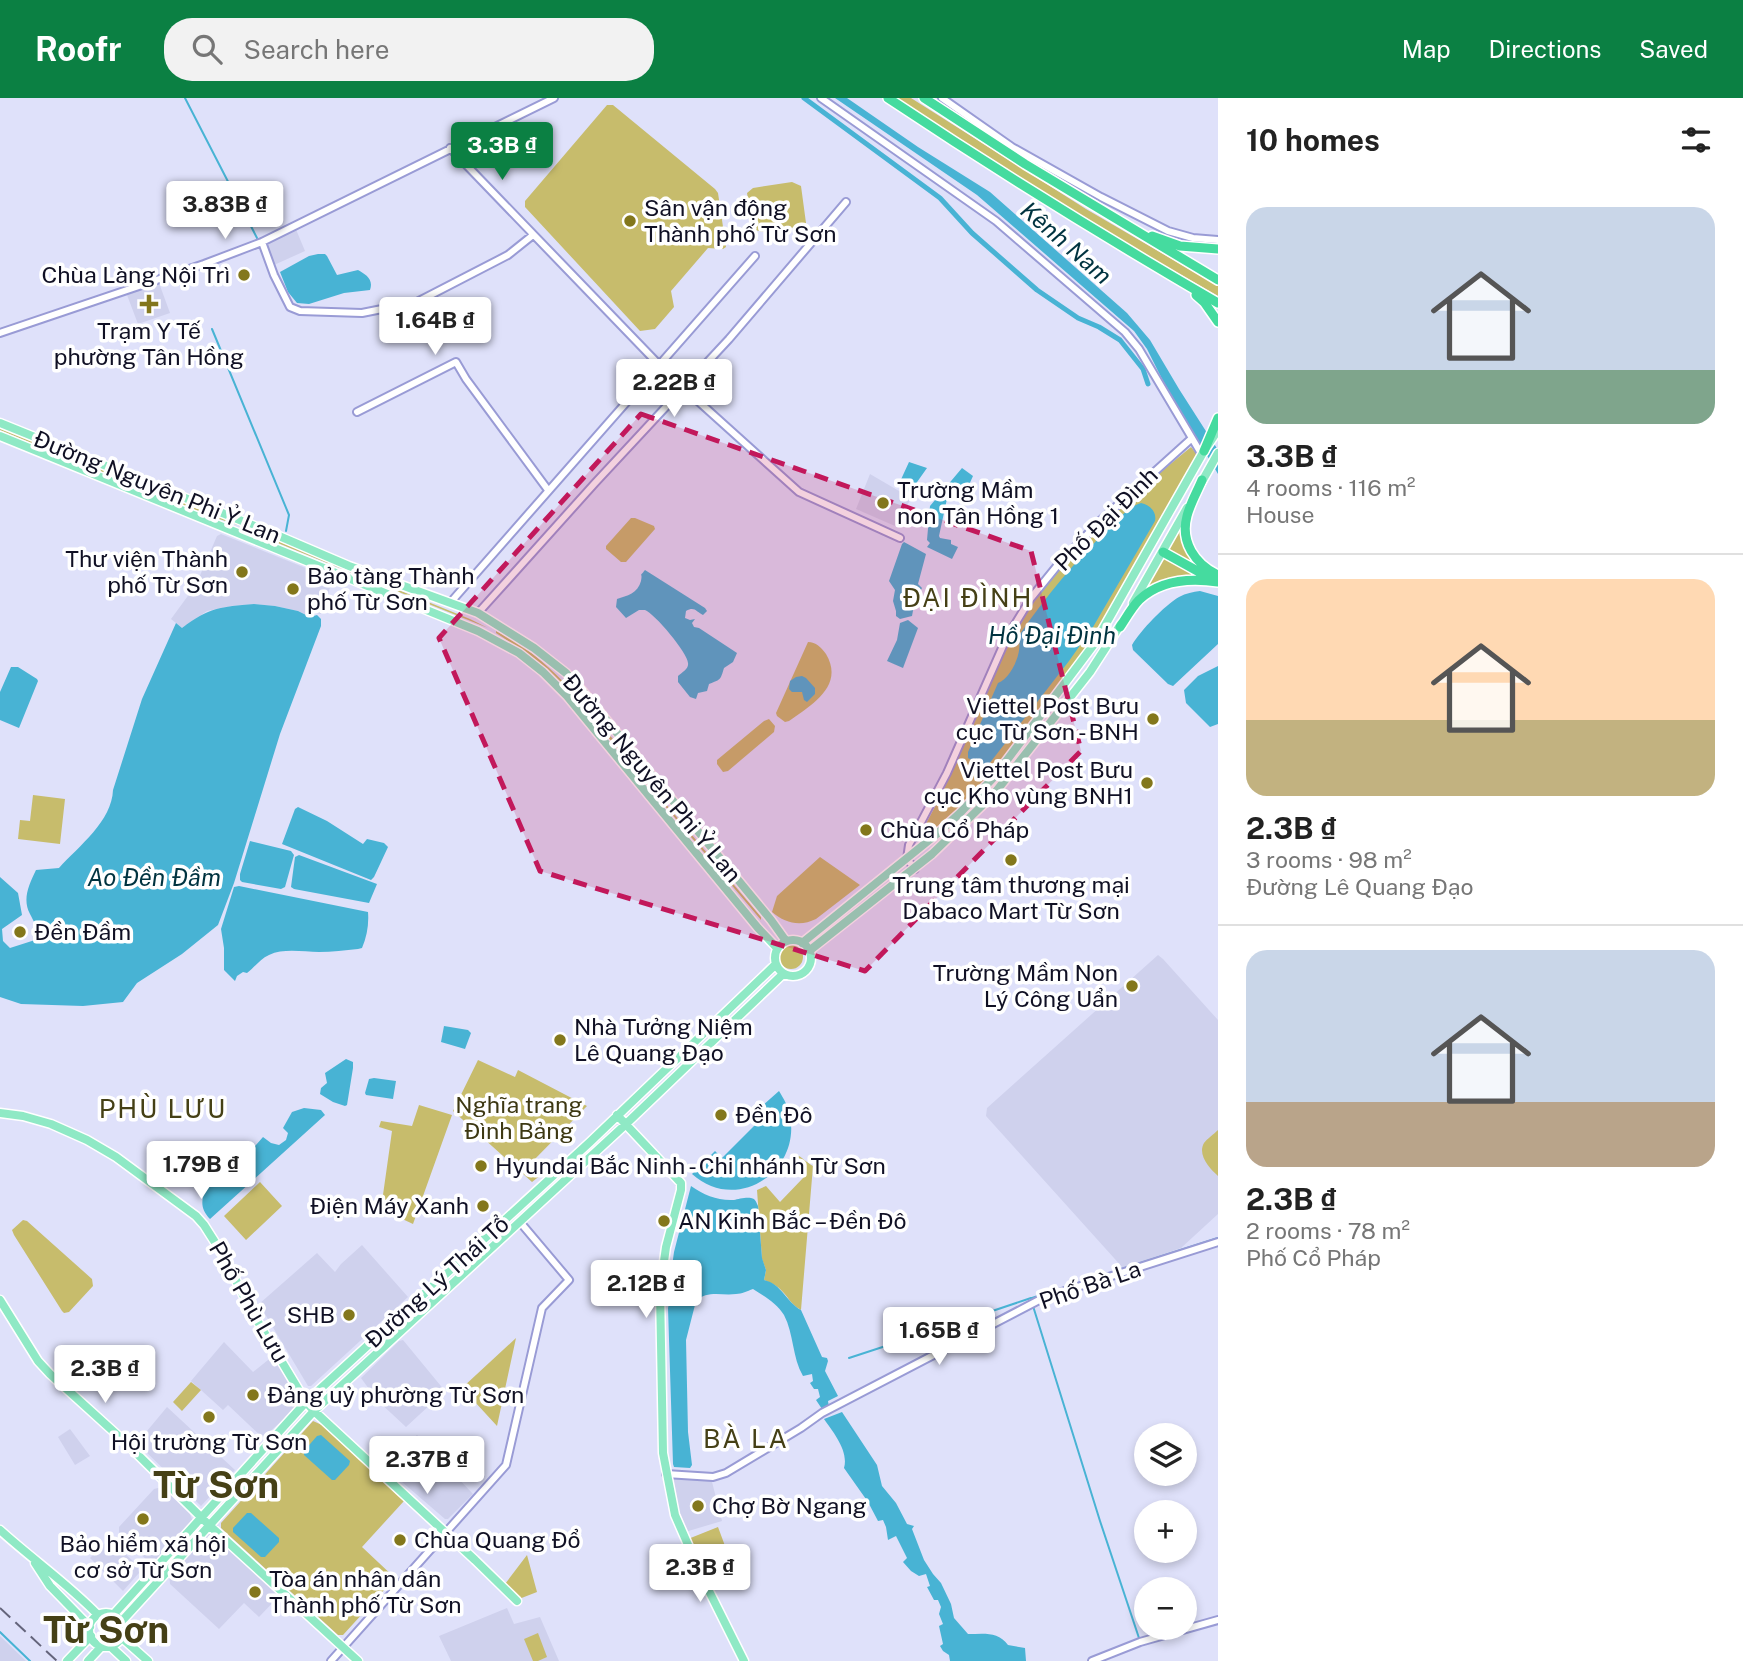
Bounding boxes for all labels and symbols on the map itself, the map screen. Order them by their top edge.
pin: 3.3B ₫ [445,122,559,182]
pin: 3.83B ₫ [160,181,290,241]
place label: Sân vận động Thành phố Từ Sơn [644,194,837,247]
water label: Kênh Nam [1016,195,1118,289]
marker: Sân vận động Thành phố Từ Sơn [622,213,638,229]
place label: Chùa Làng Nội Trì [42,261,230,288]
marker: Chùa Làng Nội Trì [236,267,252,283]
marker: Trạm Y Tế phường Tân Hồng [139,294,159,314]
pin: 1.64B ₫ [370,298,500,357]
place label: Trạm Y Tế phường Tân Hồng [54,317,244,370]
pin: 2.22B ₫ [609,360,739,419]
street label: Đường Nguyên Phi Ỷ Lan [30,425,284,548]
street label: Phố Đại Đình [1048,461,1163,576]
place label: Trường Mầm non Tân Hồng 1 [897,476,1059,529]
marker: Trường Mầm non Tân Hồng 1 [875,495,891,511]
place label: Thư viện Thành phố Từ Sơn [65,545,228,598]
place label: Bảo tàng Thành phố Từ Sơn [307,562,474,615]
marker: Thư viện Thành phố Từ Sơn [234,564,250,580]
marker: Bảo tàng Thành phố Từ Sơn [285,581,301,597]
district label: ĐẠI ĐÌNH [902,582,1034,613]
water label: Hồ Đại Đình [988,621,1116,649]
street label: Đường Nguyên Phi Ỷ Lan [557,668,747,887]
place label: Viettel Post Bưu cục Từ Sơn - BNH [956,692,1139,745]
marker: Viettel Post Bưu cục Từ Sơn - BNH [1145,711,1161,727]
place label: Viettel Post Bưu cục Kho vùng BNH1 [924,756,1133,809]
marker: Viettel Post Bưu cục Kho vùng BNH1 [1139,775,1155,791]
place label: Chùa Cổ Pháp [880,816,1029,843]
marker: Chùa Cổ Pháp [858,822,874,838]
marker: Trung tâm thương mại Dabaco Mart Từ Sơn [1003,852,1019,868]
water label: Ao Đền Đầm [87,863,221,891]
place label: Trung tâm thương mại Dabaco Mart Từ Sơn [892,871,1130,924]
place label: Đền Đầm [34,918,131,945]
marker: Đền Đầm [12,924,28,940]
place label: Trường Mầm Non Lý Công Uẩn [933,959,1118,1012]
marker: Trường Mầm Non Lý Công Uẩn [1124,978,1140,994]
place label: Nhà Tưởng Niệm Lê Quang Đạo [574,1013,753,1066]
marker: Nhà Tưởng Niệm Lê Quang Đạo [552,1032,568,1048]
park label: Nghĩa trang Đình Bảng [455,1091,583,1144]
district label: PHÙ LƯU [99,1093,227,1124]
place label: Đền Đô [735,1101,812,1128]
marker: Đền Đô [713,1107,729,1123]
pin: 1.79B ₫ [136,1142,266,1201]
place label: Hyundai Bắc Ninh - Chi nhánh Từ Sơn [495,1152,886,1179]
marker: Hyundai Bắc Ninh - Chi nhánh Từ Sơn [473,1158,489,1174]
place label: Điện Máy Xanh [310,1192,469,1219]
marker: Điện Máy Xanh [475,1198,491,1214]
place label: AN Kinh Bắc – Đền Đô [678,1207,906,1234]
street label: Đường Lý Thái Tổ [359,1210,514,1353]
marker: AN Kinh Bắc – Đền Đô [656,1213,672,1229]
street label: Phố Phù Lưu [204,1237,295,1367]
street label: Phố Bà La [1035,1255,1144,1314]
pin: 2.12B ₫ [581,1260,711,1320]
place label: SHB [287,1301,335,1328]
marker: SHB [341,1307,357,1323]
pin: 1.65B ₫ [874,1308,1004,1367]
pin: 2.3B ₫ [48,1346,162,1405]
place label: Đảng uỷ phường Từ Sơn [267,1381,524,1408]
marker: Đảng uỷ phường Từ Sơn [245,1387,261,1403]
marker: Hội trường Từ Sơn [201,1409,217,1425]
district label: BÀ LA [703,1423,789,1454]
place label: Hội trường Từ Sơn [111,1428,307,1455]
pin: 2.37B ₫ [362,1436,492,1496]
district label: Từ Sơn [153,1463,279,1506]
place label: Chợ Bờ Ngang [712,1492,867,1519]
marker: Chợ Bờ Ngang [690,1498,706,1514]
marker: Bảo hiểm xã hội cơ sở Từ Sơn [135,1511,151,1527]
place label: Chùa Quang Đổ [414,1526,580,1553]
place label: Bảo hiểm xã hội cơ sở Từ Sơn [60,1530,226,1583]
marker: Chùa Quang Đổ [392,1532,408,1548]
pin: 2.3B ₫ [643,1544,757,1604]
place label: Tòa án nhân dân Thành phố Từ Sơn [269,1565,462,1618]
marker: Tòa án nhân dân Thành phố Từ Sơn [247,1584,263,1600]
district label: Từ Sơn [43,1608,169,1651]

